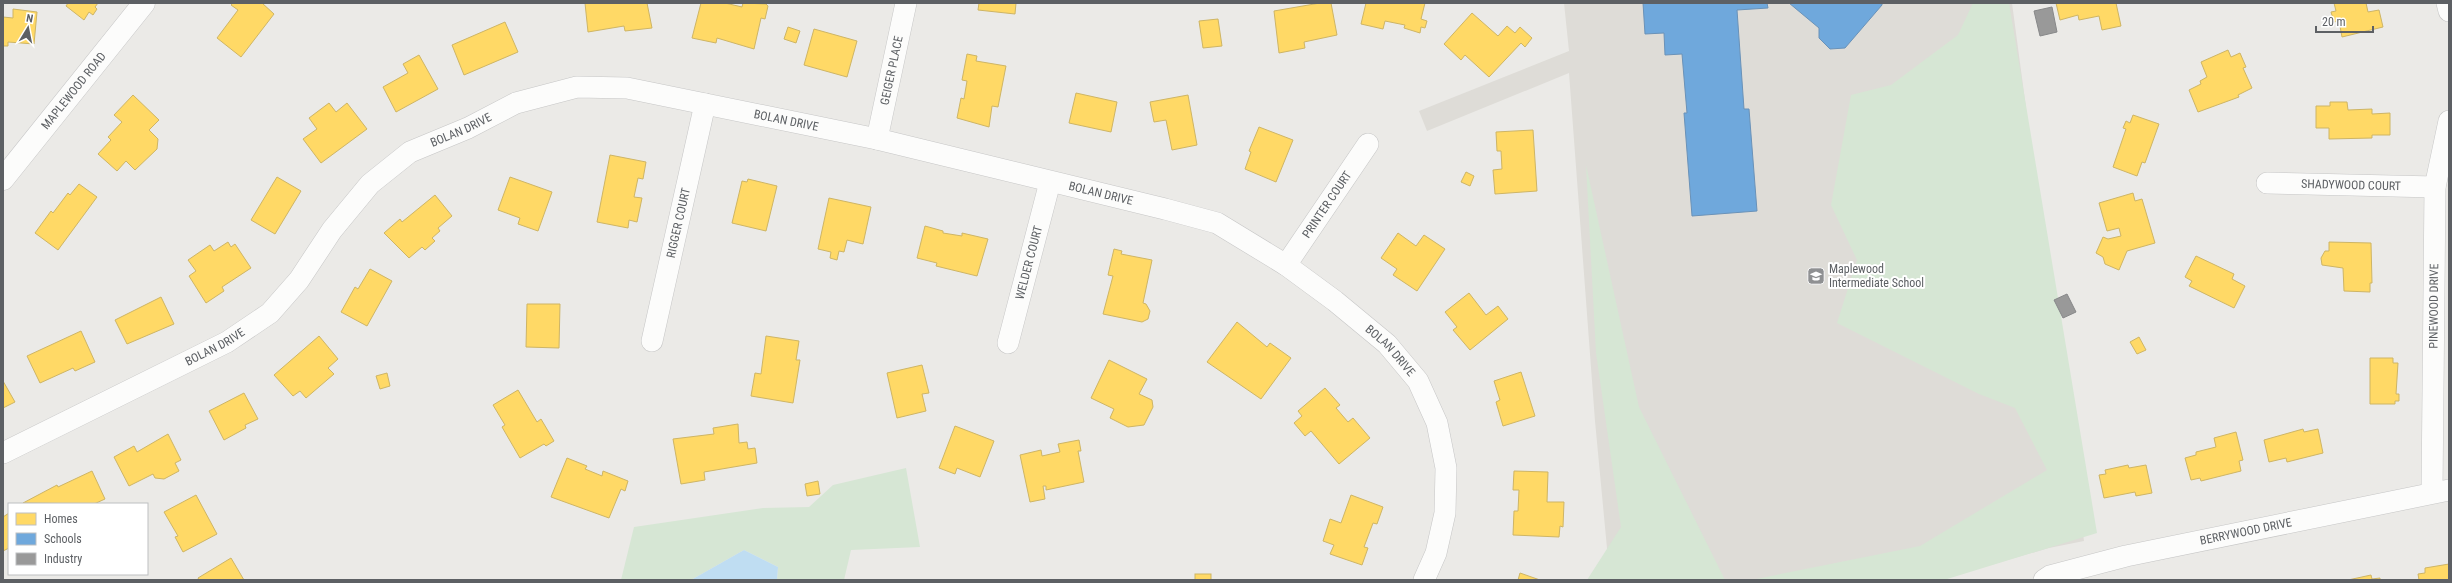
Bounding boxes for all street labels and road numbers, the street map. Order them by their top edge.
street label: GEIGER PLACE [877,35,906,106]
street label: MAPLEWOOD ROAD [39,49,109,132]
street label: BOLAN DRIVE [753,107,820,134]
street label: BOLAN DRIVE [428,110,494,150]
street label: PRINTER COURT [1299,169,1355,241]
street label: SHADYWOOD COURT [2301,177,2401,193]
street label: BOLAN DRIVE [1067,179,1134,208]
street label: RIGGER COURT [664,186,693,259]
street label: WELDER COURT [1013,224,1045,301]
street label: PINEWOOD DRIVE [2426,263,2441,349]
street label: BOLAN DRIVE [1363,322,1418,379]
street label: BOLAN DRIVE [183,325,247,369]
street label: BERRYWOOD DRIVE [2198,515,2293,548]

